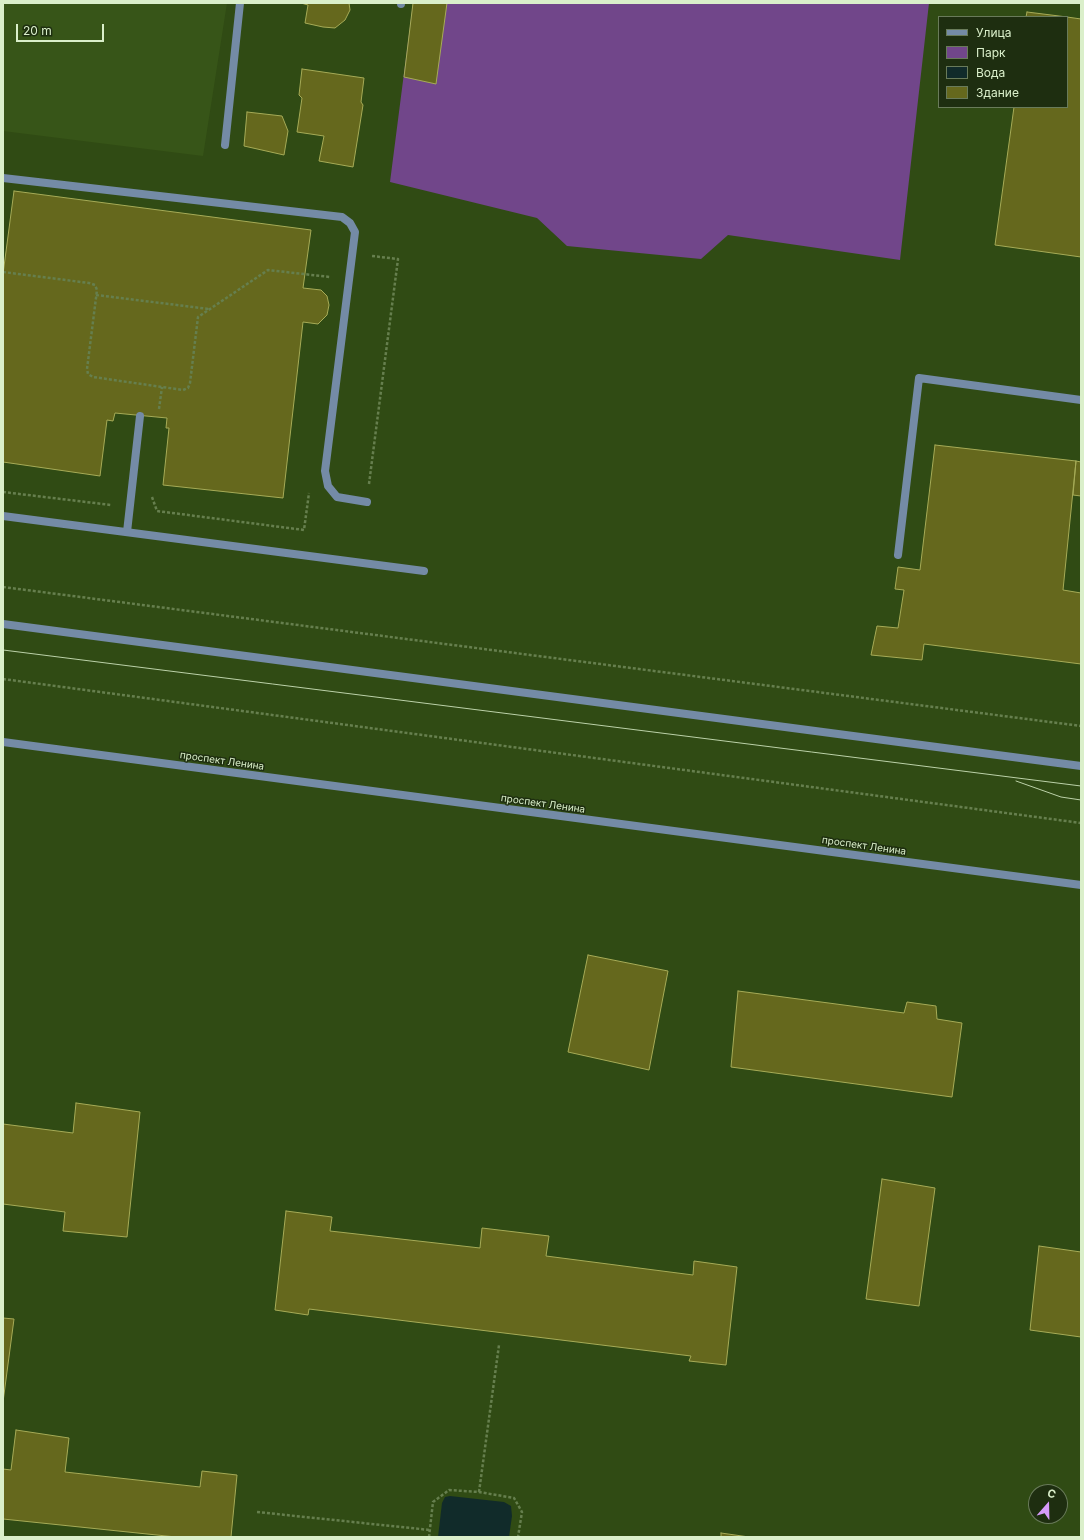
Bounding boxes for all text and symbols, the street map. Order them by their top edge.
scale bar [18,16,106,42]
legend [938,16,1068,108]
text: 20 m [23,23,52,38]
text: Улица [976,25,1011,40]
text: Парк [976,45,1006,60]
text: Вода [976,65,1005,80]
text: Здание [976,85,1019,100]
street label: проспект Ленина [179,749,265,773]
street label: проспект Ленина [500,792,586,816]
street label: проспект Ленина [821,834,907,858]
north arrow [1028,1484,1068,1524]
text: С [1046,1486,1058,1502]

